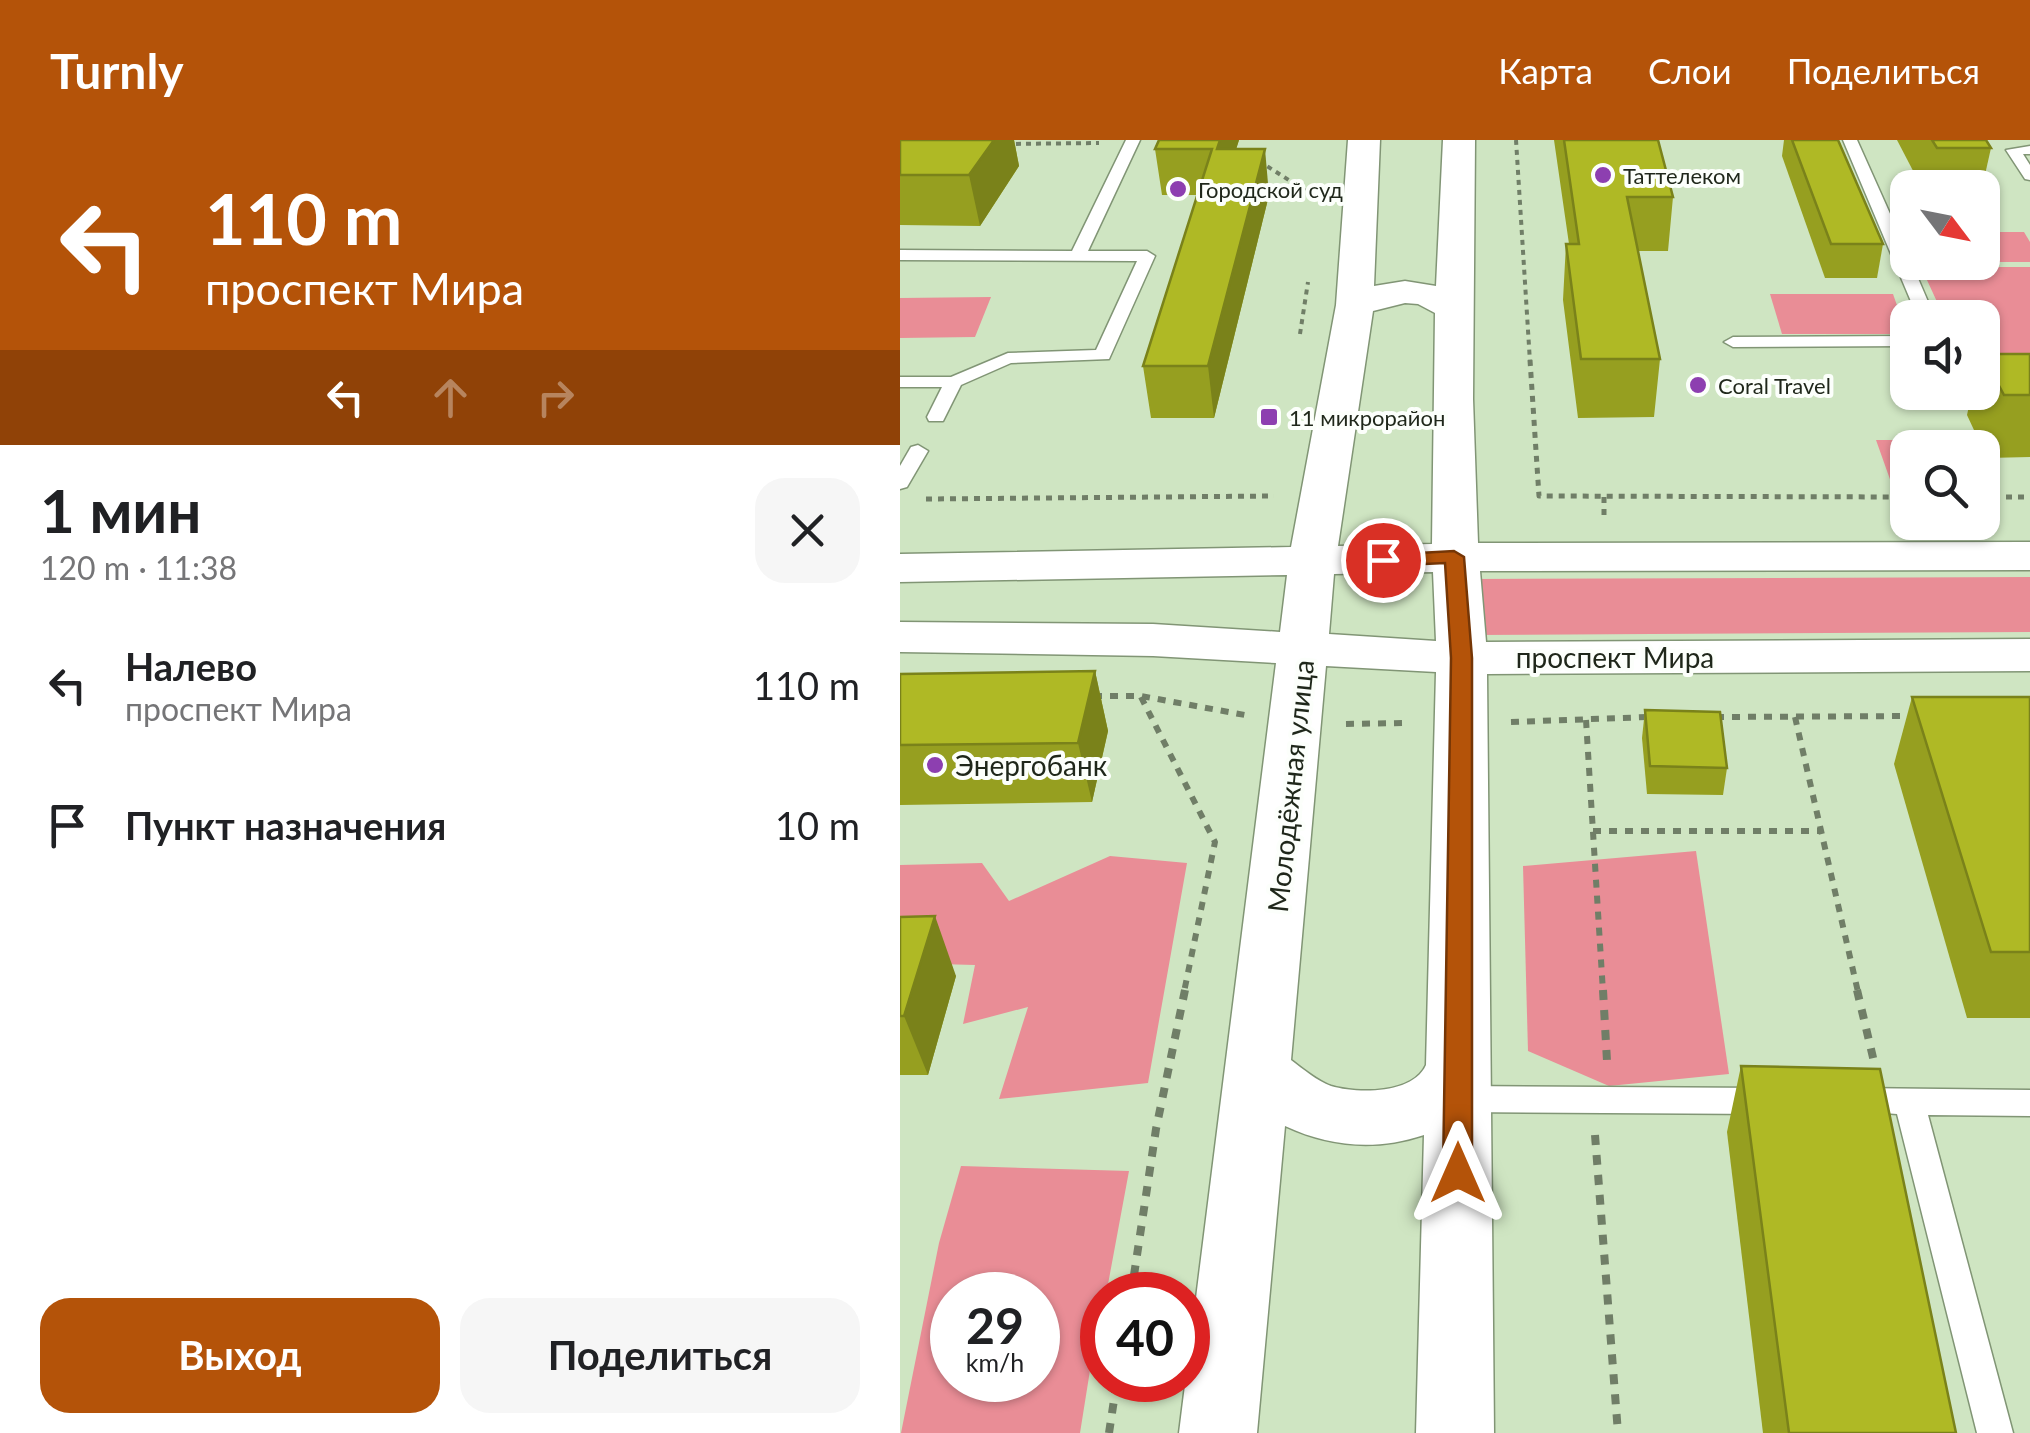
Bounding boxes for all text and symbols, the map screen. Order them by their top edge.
text: Turnly [50,42,184,99]
text: Карта [1498,49,1593,91]
text: Слои [1648,49,1732,91]
text: Поделиться [1787,49,1980,91]
place label: Таттелеком [1623,162,1741,189]
marker: Таттелеком [1592,164,1614,186]
north arrow [1890,170,2000,280]
map controls [1890,170,2000,540]
text: 110 m [205,176,402,260]
place label: Городской суд [1198,176,1343,203]
marker: Городской суд [1167,178,1189,200]
icon: left [40,180,170,310]
text: проспект Мира [205,261,524,315]
button: sound [1890,300,2000,410]
icon: left [318,370,373,425]
icon: ahead [423,370,478,425]
icon: right [528,370,583,425]
place label: Coral Travel [1718,372,1831,399]
marker: Coral Travel [1687,374,1709,396]
place label: 11 микрорайон [1289,404,1445,431]
marker: 11 микрорайон [1258,406,1280,428]
button: search [1890,430,2000,540]
text: 1 мин [40,474,202,546]
button: close [755,478,860,583]
pin [1341,518,1426,603]
icon: arrive [1356,533,1411,588]
text: 120 m · 11:38 [40,548,237,587]
street label: проспект Мира [1516,640,1714,674]
text: Налево [125,643,257,689]
icon: left [40,658,95,713]
street label: Молодёжная улица [1260,658,1320,914]
text: 110 m [753,662,860,708]
text: проспект Мира [125,689,352,728]
place label: Энергобанк [955,748,1108,782]
marker: Энергобанк [924,754,946,776]
icon: arrive [40,798,95,853]
text: Пункт назначения [125,802,446,848]
text: 10 m [775,802,860,848]
position arrow [1406,1121,1510,1225]
speed limit sign: 40 [1080,1272,1210,1402]
text: 29 [966,1295,1024,1355]
button: Выход [40,1298,440,1413]
button: Поделиться [460,1298,860,1413]
text: km/h [966,1347,1024,1377]

